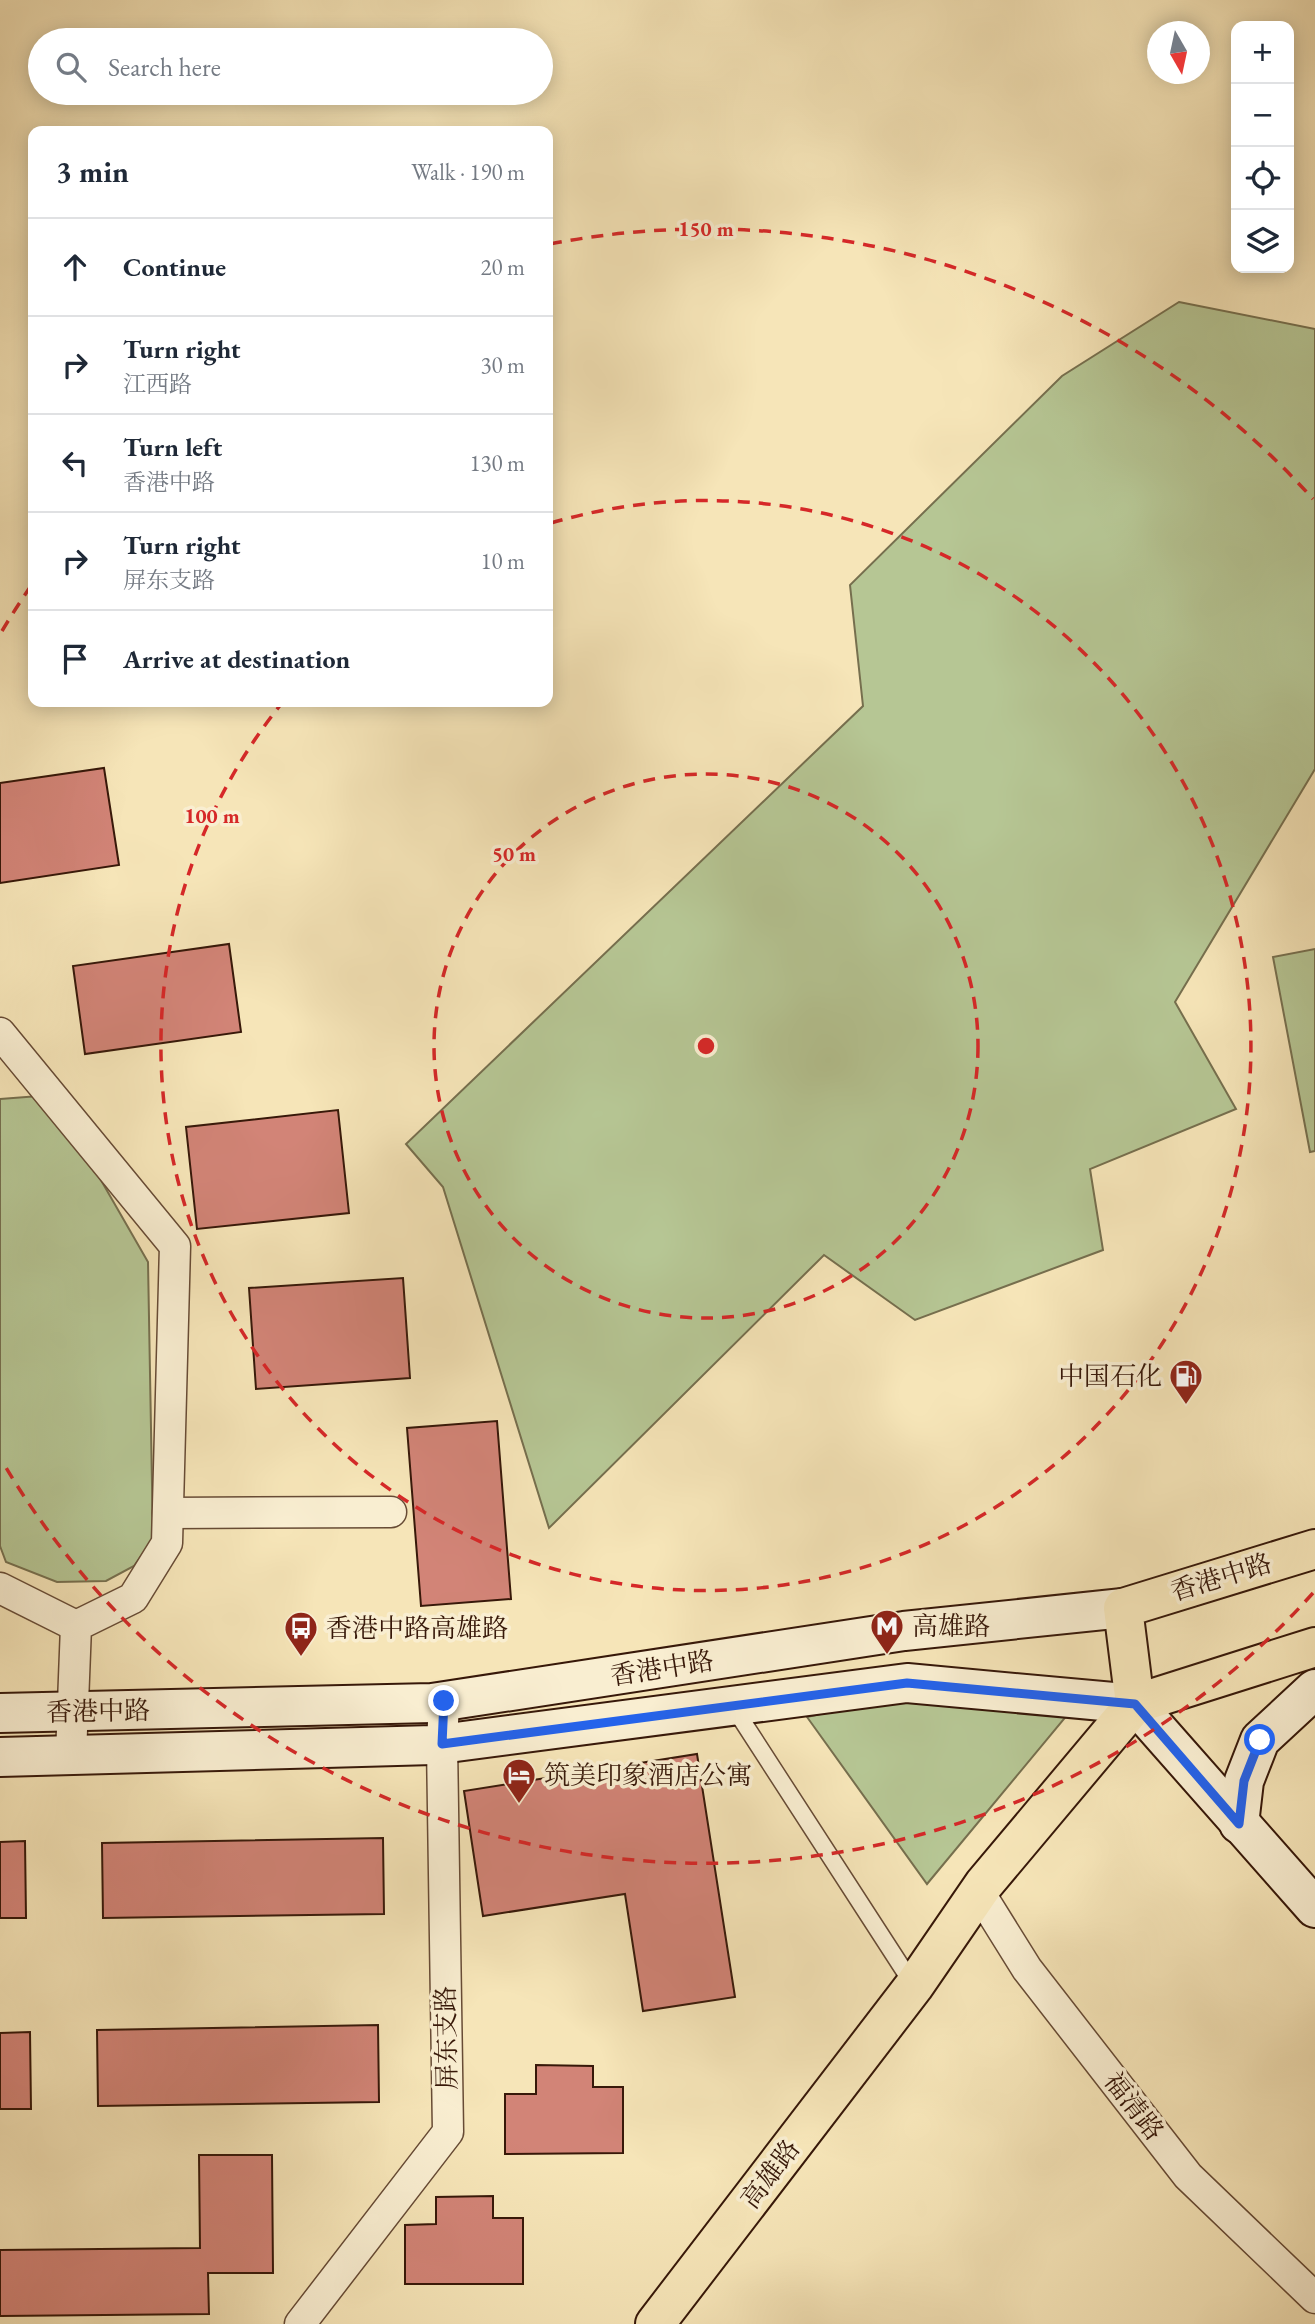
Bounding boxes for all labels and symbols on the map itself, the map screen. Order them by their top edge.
north arrow [1147,21,1210,84]
text: 150 m [678,215,734,242]
text: 100 m [184,802,240,829]
text: 50 m [492,840,536,867]
centre of rings [694,1034,718,1058]
fuel station icon: 中国石化 [1167,1357,1205,1406]
place label: 中国石化 [1058,1359,1162,1393]
street label: 香港中路 [1166,1546,1276,1608]
metro station icon: 高雄路 [868,1607,906,1656]
bus stop icon: 香港中路高雄路 [282,1609,320,1658]
place label: 高雄路 [912,1609,990,1643]
place label: 香港中路高雄路 [326,1611,508,1645]
street label: 香港中路 [608,1643,716,1693]
route end [428,1685,459,1716]
street label: 香港中路 [46,1693,150,1729]
route start [1244,1724,1275,1755]
hotel icon: 筑美印象酒店公寓 [500,1756,538,1805]
place label: 筑美印象酒店公寓 [544,1758,752,1792]
street label: 屏东支路 [428,1986,464,2090]
street label: 福清路 [1097,2065,1171,2147]
street label: 高雄路 [733,2133,807,2215]

